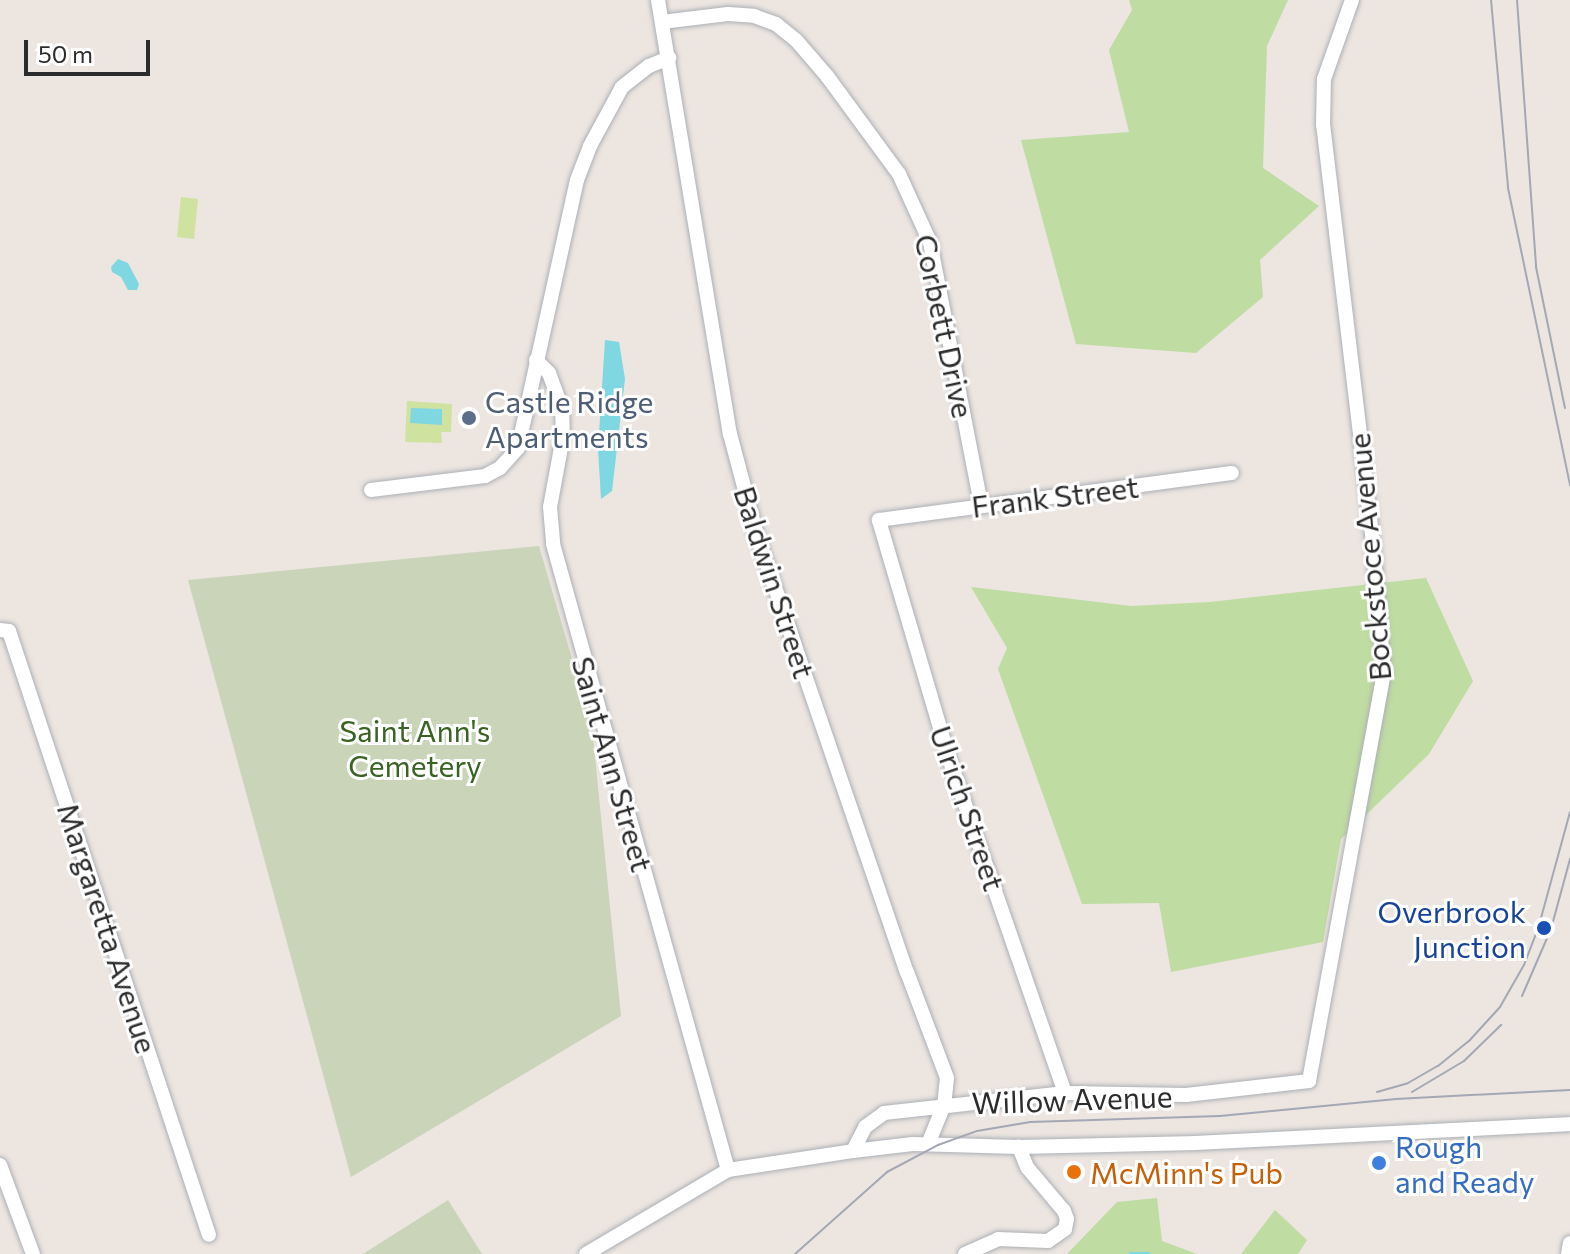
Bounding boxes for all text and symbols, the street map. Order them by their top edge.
scale bar [28,24,154,74]
text: 50 m [38,39,93,68]
street label: Corbett Drive [908,231,982,421]
place label: Castle Ridge Apartments [485,383,653,454]
marker: Castle Ridge Apartments [460,409,478,427]
street label: Bockstoce Avenue [1340,432,1398,682]
street label: Frank Street [969,468,1141,524]
street label: Baldwin Street [727,482,823,682]
street label: Saint Ann Street [565,652,661,876]
park label: Saint Ann's Cemetery [339,712,491,782]
street label: Ulrich Street [923,721,1013,895]
street label: Margaretta Avenue [51,798,165,1058]
place label: Overbrook Junction [1378,893,1526,964]
marker: Overbrook Junction [1533,917,1555,939]
street label: Willow Avenue [971,1078,1173,1120]
place label: Rough and Ready [1395,1128,1534,1198]
place label: McMinn's Pub [1090,1154,1283,1190]
marker: Rough and Ready [1370,1154,1388,1172]
marker: McMinn's Pub [1065,1163,1083,1181]

